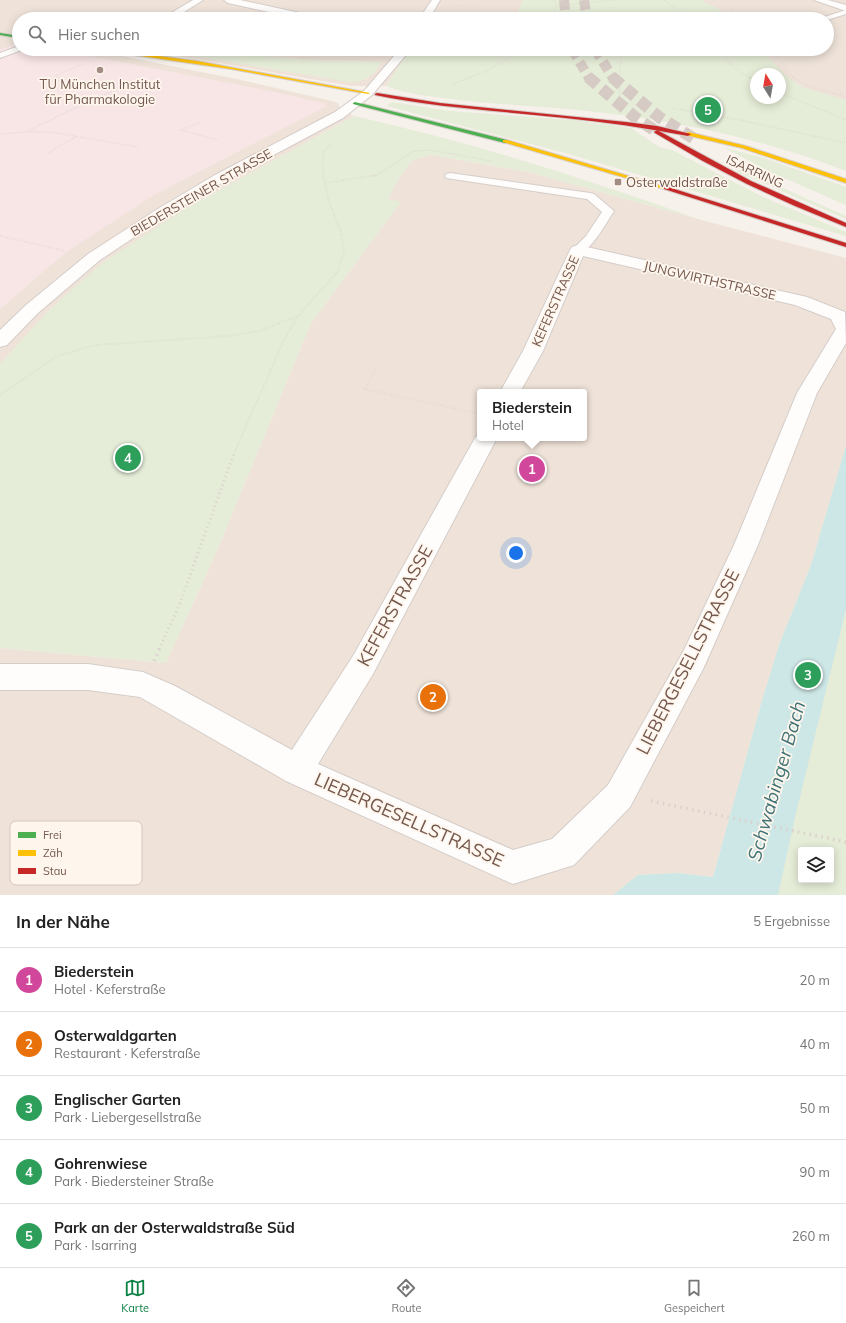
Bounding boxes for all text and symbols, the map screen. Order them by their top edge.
search box [12,12,834,56]
icon: search [26,23,48,45]
text: Hier suchen [58,25,140,44]
marker: TU München Institut für Pharmakologie [95,65,105,75]
north arrow [750,68,786,104]
place label: TU München Institut für Pharmakologie [40,76,161,107]
pin: 5 [695,95,721,125]
street label: BIEDERSTEINER STRASSE [127,145,275,239]
street label: ISARRING [724,151,786,191]
place label: Osterwaldstraße [626,174,728,190]
marker: Osterwaldstraße [613,177,623,187]
street label: KEFERSTRASSE [528,253,582,349]
street label: JUNGWIRTHSTRASSE [642,257,778,303]
popup [477,389,587,441]
text: Biederstein [492,398,572,417]
text: Hotel [492,417,524,433]
pin: 4 [115,443,141,473]
pin: 1 [519,454,545,484]
street label: KEFERSTRASSE [352,541,437,671]
your location [506,543,526,563]
street label: LIEBERGESELLSTRASSE [631,565,744,758]
pin: 3 [795,660,821,690]
pin: 2 [420,682,446,712]
water label: Schwabinger Bach [742,698,810,864]
street label: LIEBERGESELLSTRASSE [311,767,508,872]
legend [10,821,142,885]
text: Frei [43,828,62,842]
text: Zäh [43,846,63,860]
map controls [798,847,834,883]
button: layers [798,847,834,883]
text: Stau [43,864,67,878]
text: In der Nähe [16,911,110,932]
text: 5 Ergebnisse [753,913,830,929]
text: Biederstein [54,962,134,981]
text: 1 [25,972,33,988]
text: 20 m [800,972,830,988]
text: Hotel · Keferstraße [54,981,166,997]
text: Osterwaldgarten [54,1026,177,1045]
text: 2 [25,1036,33,1052]
text: 40 m [800,1036,830,1052]
text: Restaurant · Keferstraße [54,1045,200,1061]
text: Englischer Garten [54,1090,181,1109]
text: 3 [25,1100,33,1116]
text: 50 m [800,1100,830,1116]
text: Park · Liebergesellstraße [54,1109,201,1125]
text: Gohrenwiese [54,1154,147,1173]
text: 4 [25,1164,33,1180]
text: 90 m [800,1164,830,1180]
text: Park · Biedersteiner Straße [54,1173,214,1189]
text: Park an der Osterwaldstraße Süd [54,1218,295,1237]
text: 5 [25,1228,33,1244]
text: 260 m [792,1228,830,1244]
text: Park · Isarring [54,1237,137,1253]
tab: Karte [121,1277,149,1315]
tab: Route [392,1277,421,1315]
tab: Gespeichert [664,1277,725,1315]

